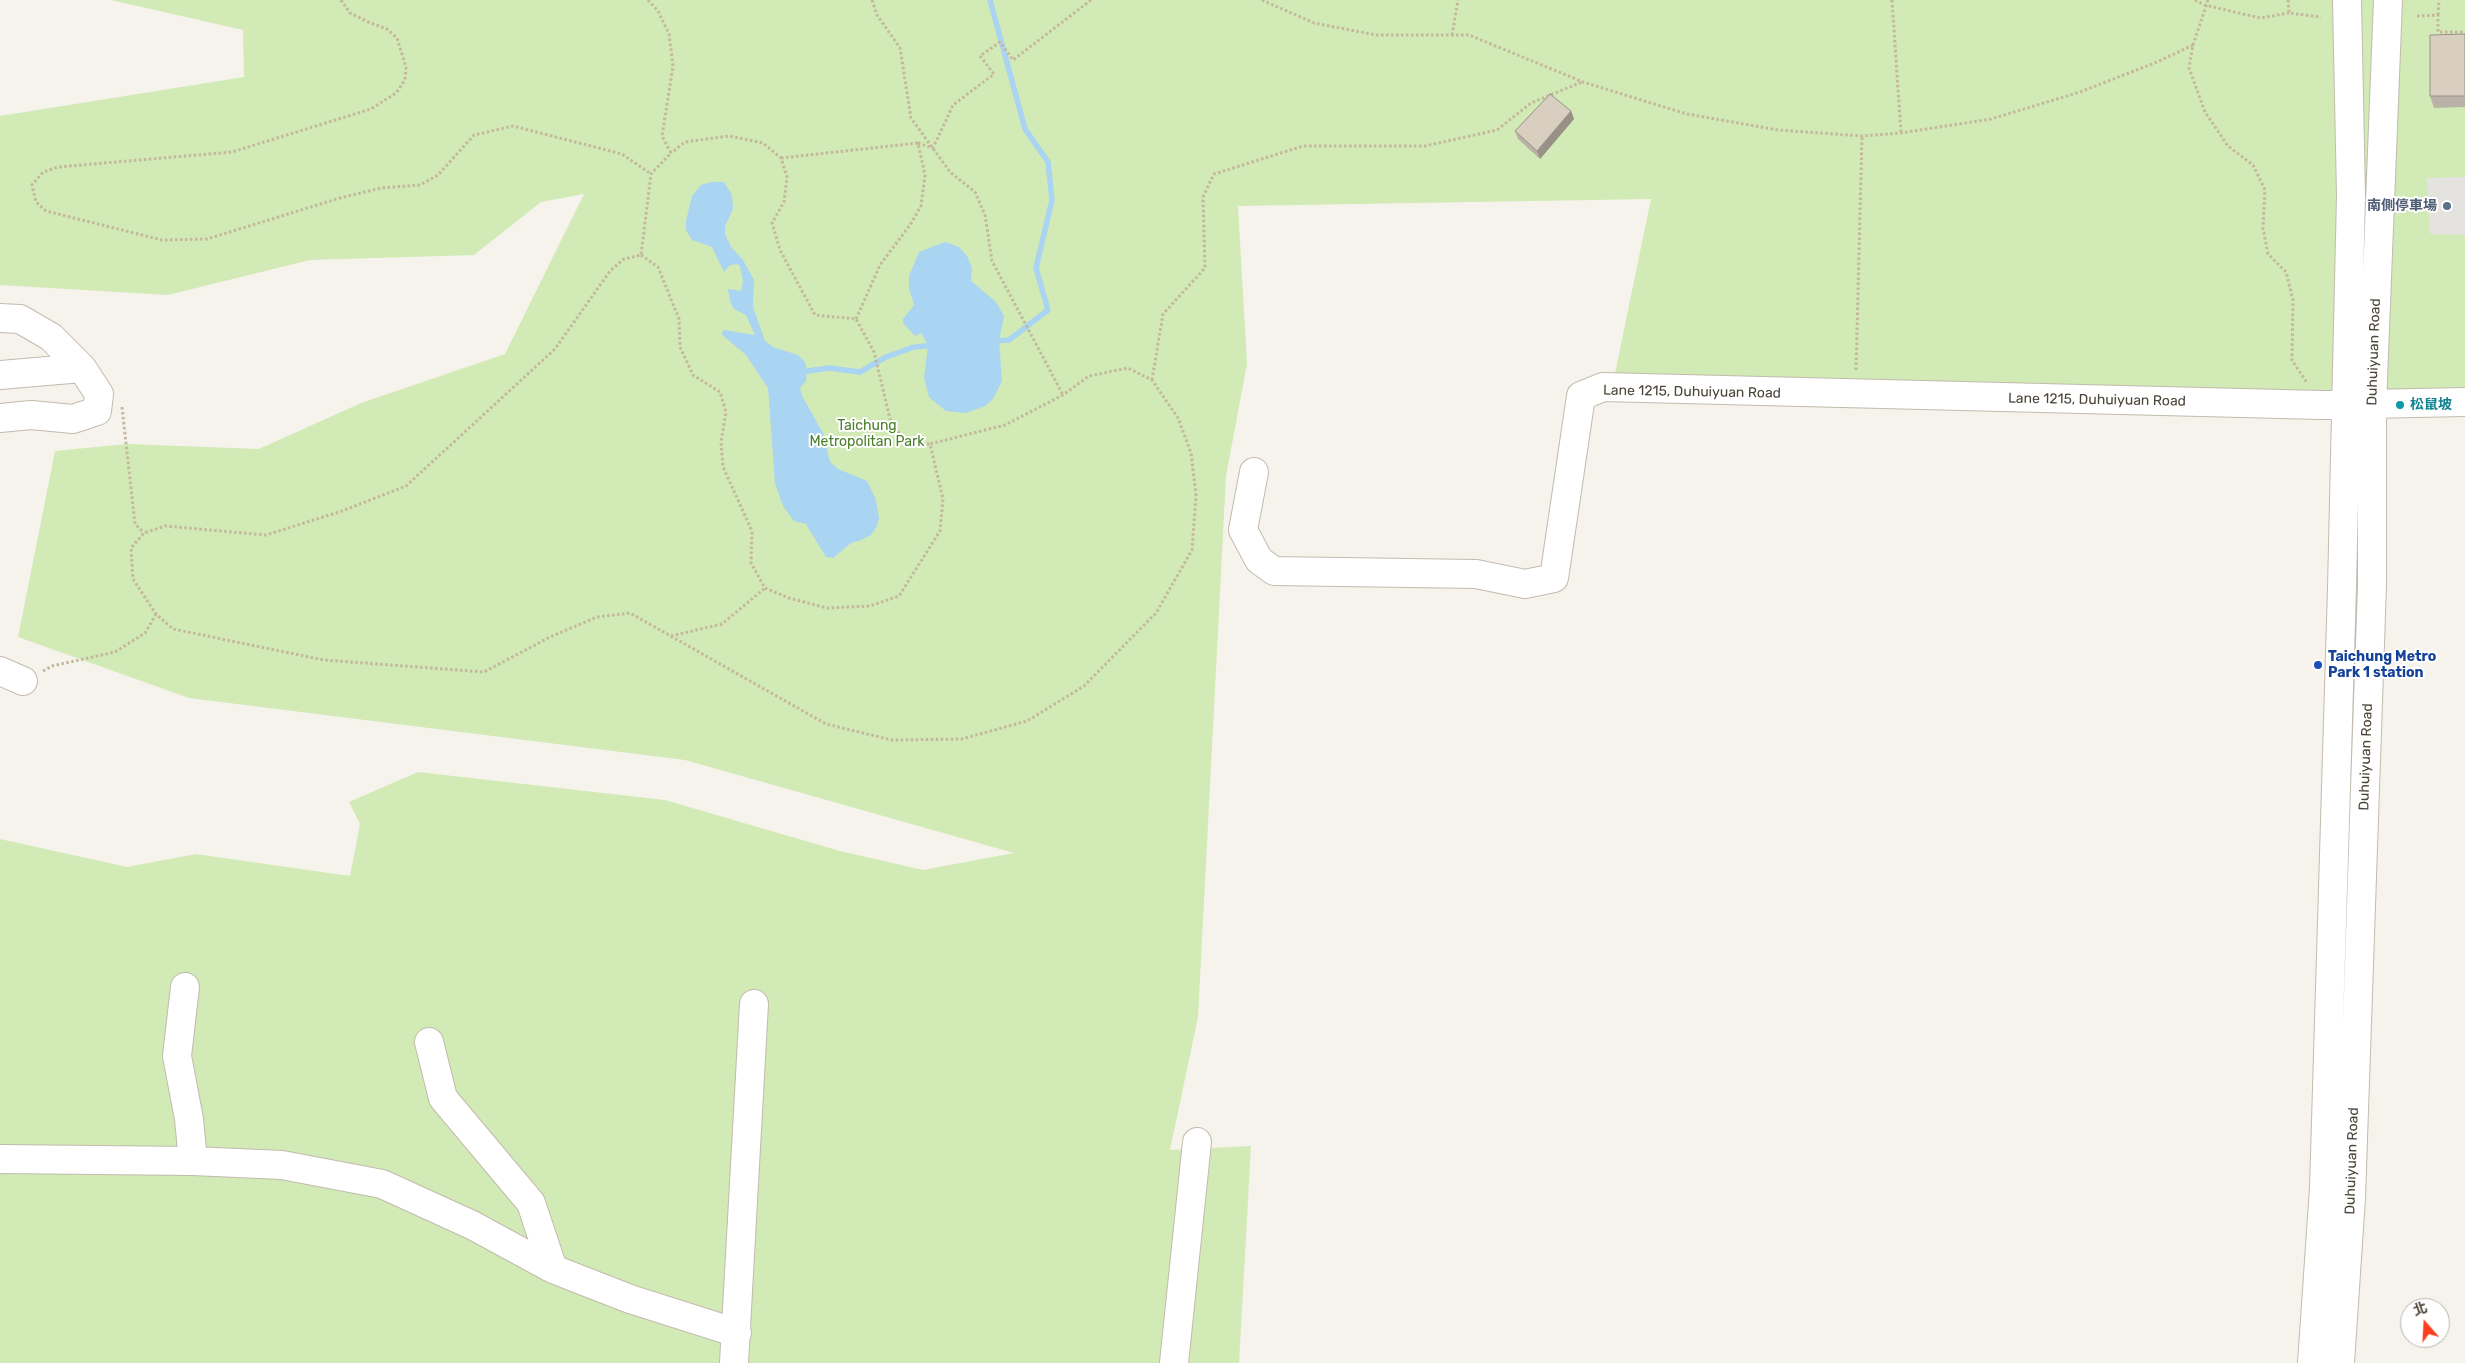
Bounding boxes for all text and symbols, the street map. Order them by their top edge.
place label: 南側停車場 [2367,198,2437,214]
marker: 南側停車場 [2441,200,2453,212]
street label: Duhuiyuan Road [2364,298,2384,406]
street label: Lane 1215, Duhuiyuan Road [1603,382,1781,402]
street label: Lane 1215, Duhuiyuan Road [2008,390,2186,410]
place label: 松鼠坡 [2410,397,2452,413]
marker: 松鼠坡 [2394,399,2406,411]
park label: Taichung Metropolitan Park [809,418,925,451]
place label: Taichung Metro Park 1 station [2328,649,2436,682]
marker: Taichung Metro Park 1 station [2312,659,2324,671]
street label: Duhuiyuan Road [2356,703,2376,811]
street label: Duhuiyuan Road [2342,1107,2362,1215]
north arrow [2400,1298,2450,1348]
text: 北 [2411,1299,2430,1320]

